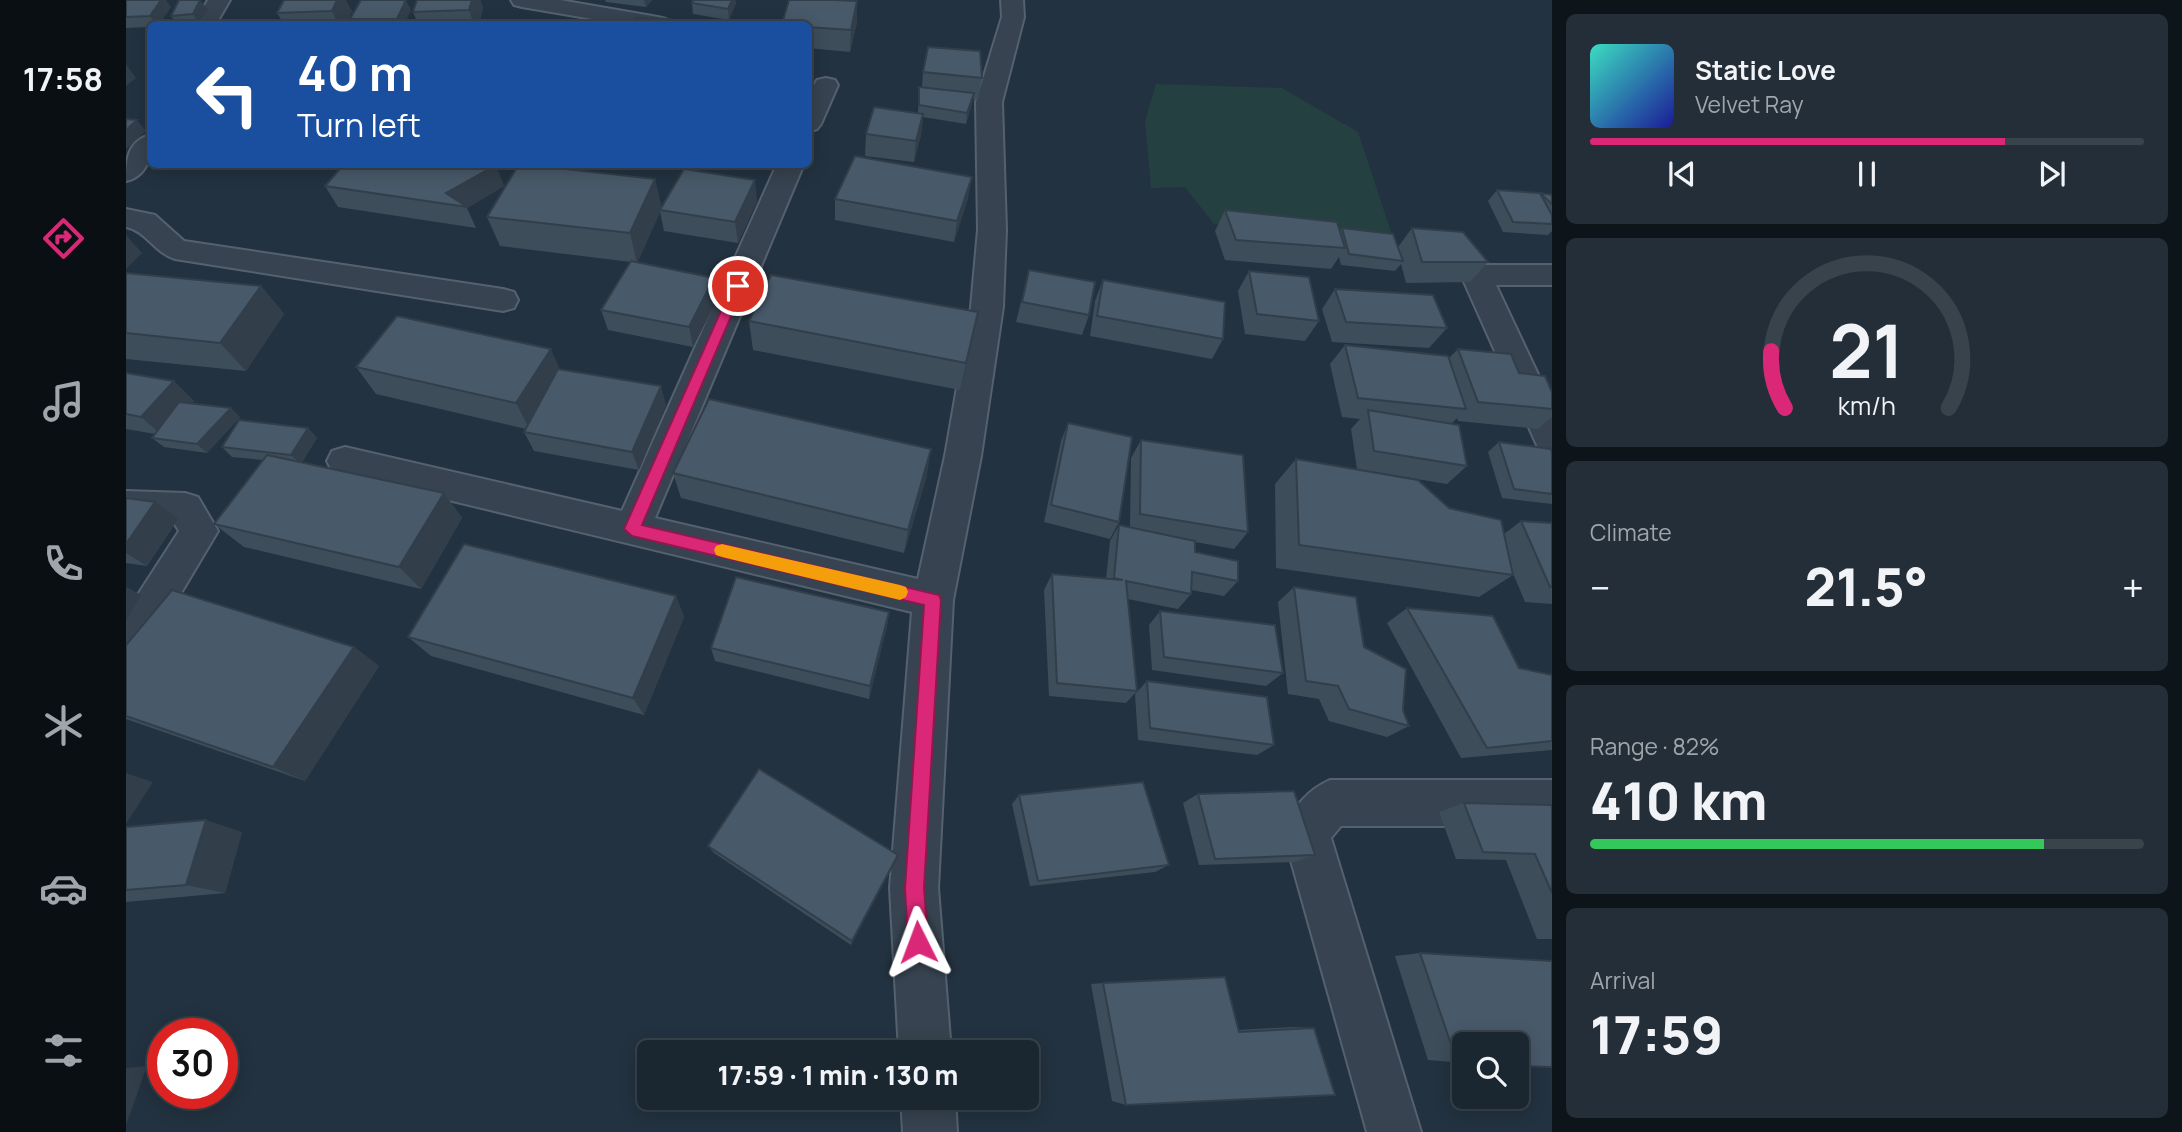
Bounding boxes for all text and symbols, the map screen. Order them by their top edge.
text: 40 m [297,39,413,106]
icon: left [182,49,273,140]
text: Static Love [1695,52,1836,88]
text: 17:58 [23,57,103,101]
text: Velvet Ray [1695,88,1804,120]
text: Turn left [297,103,421,147]
icon: previous [1663,155,1701,193]
icon: pause [1848,155,1886,193]
icon: next [2033,155,2071,193]
icon: directions [39,214,88,263]
pin [708,256,768,316]
icon: arrive [719,267,757,305]
text: 21 [1829,301,1905,401]
icon: music [39,377,88,426]
text: km/h [1838,388,1896,423]
text: Climate [1590,516,1672,548]
icon: phone [39,539,88,588]
text: 21.5° [1805,551,1928,622]
text: − [1590,561,1611,613]
text: + [2122,561,2144,613]
icon: climate [39,701,88,750]
text: Range · 82% [1590,730,1720,762]
text: 410 km [1590,765,1767,836]
icon: car [39,864,88,913]
position arrow [881,905,955,979]
text: Arrival [1590,964,1656,996]
text: 17:59 [1590,999,1723,1070]
speed limit sign: 30 [147,1018,238,1109]
icon: filters [39,1026,88,1075]
map controls [1452,1032,1529,1109]
button: search [1452,1032,1529,1109]
text: 17:59 · 1 min · 130 m [718,1057,958,1093]

